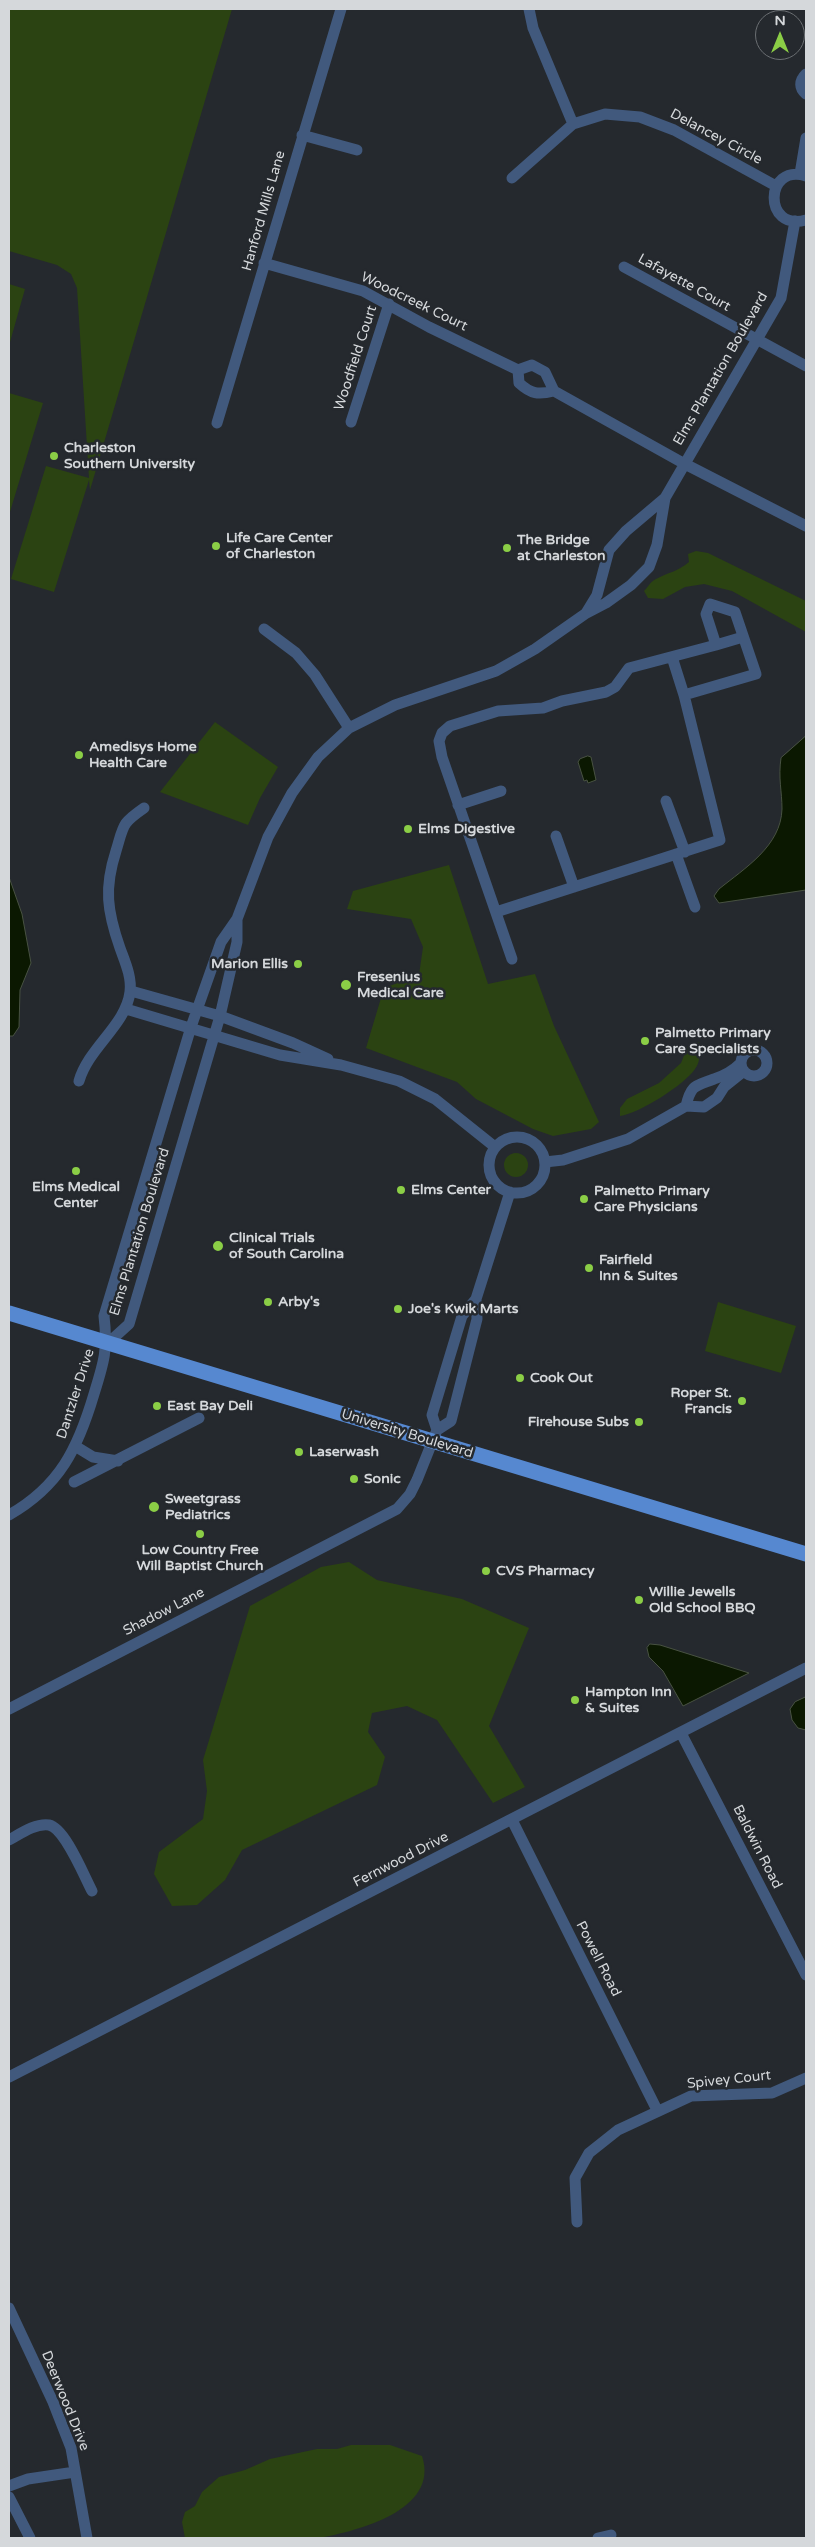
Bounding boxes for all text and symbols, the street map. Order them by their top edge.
north arrow [755,10,805,60]
text: N [774,12,786,29]
street label: Delancey Circle [667,106,765,168]
street label: Hanford Mills Lane [239,149,289,273]
street label: Lafayette Court [635,251,733,315]
street label: Woodcreek Court [358,269,470,335]
street label: Elms Plantation Boulevard [670,289,772,449]
street label: Woodfield Court [331,303,381,413]
place label: Charleston Southern University [64,440,195,472]
marker: Charleston Southern University [48,450,60,462]
place label: Life Care Center of Charleston [226,530,333,562]
place label: The Bridge at Charleston [517,532,606,564]
marker: Life Care Center of Charleston [210,540,222,552]
marker: The Bridge at Charleston [501,542,513,554]
place label: Amedisys Home Health Care [89,739,197,772]
marker: Amedisys Home Health Care [73,749,85,761]
place label: Elms Digestive [418,821,515,837]
marker: Elms Digestive [402,823,414,835]
place label: Marion Ellis [211,956,288,972]
marker: Marion Ellis [292,958,304,970]
place label: Fresenius Medical Care [357,969,444,1002]
marker: Fresenius Medical Care [339,978,353,992]
place label: Palmetto Primary Care Specialists [655,1025,771,1058]
marker: Palmetto Primary Care Specialists [639,1035,651,1047]
street label: Elms Plantation Boulevard [106,1146,174,1318]
marker: Elms Medical Center [70,1165,82,1177]
place label: Elms Medical Center [32,1179,120,1212]
place label: Elms Center [411,1182,491,1198]
place label: Palmetto Primary Care Physicians [594,1183,710,1216]
marker: Elms Center [395,1184,407,1196]
marker: Palmetto Primary Care Physicians [578,1193,590,1205]
place label: Clinical Trials of South Carolina [229,1230,344,1262]
marker: Clinical Trials of South Carolina [211,1239,225,1253]
place label: Fairfield Inn & Suites [599,1252,678,1284]
marker: Fairfield Inn & Suites [583,1262,595,1274]
place label: Arby's [278,1294,320,1310]
marker: Arby's [262,1296,274,1308]
place label: Joe's Kwik Marts [408,1301,518,1317]
marker: Joe's Kwik Marts [392,1303,404,1315]
street label: Dantzler Drive [54,1347,98,1441]
place label: Cook Out [530,1370,593,1386]
marker: Cook Out [514,1372,526,1384]
place label: Roper St. Francis [670,1385,732,1418]
marker: Roper St. Francis [736,1395,748,1407]
place label: East Bay Deli [167,1398,253,1414]
marker: East Bay Deli [151,1400,163,1412]
street label: University Boulevard [339,1406,475,1462]
place label: Firehouse Subs [528,1414,629,1430]
marker: Firehouse Subs [633,1416,645,1428]
place label: Laserwash [309,1444,379,1460]
marker: Laserwash [293,1446,305,1458]
place label: Sonic [364,1471,401,1487]
marker: Sonic [348,1473,360,1485]
place label: Sweetgrass Pediatrics [165,1491,241,1524]
marker: Sweetgrass Pediatrics [147,1500,161,1514]
marker: Low Country Free Will Baptist Church [194,1528,206,1540]
place label: Low Country Free Will Baptist Church [137,1542,263,1574]
place label: CVS Pharmacy [496,1563,594,1579]
marker: CVS Pharmacy [480,1565,492,1577]
street label: Shadow Lane [120,1584,208,1640]
place label: Willie Jewells Old School BBQ [649,1584,756,1616]
marker: Willie Jewells Old School BBQ [633,1594,645,1606]
place label: Hampton Inn & Suites [585,1684,672,1716]
marker: Hampton Inn & Suites [569,1694,581,1706]
street label: Baldwin Road [729,1802,785,1892]
street label: Fernwood Drive [351,1829,451,1891]
street label: Powell Road [572,1919,624,1999]
street label: Spivey Court [686,2067,772,2093]
street label: Deerwood Drive [37,2349,93,2453]

